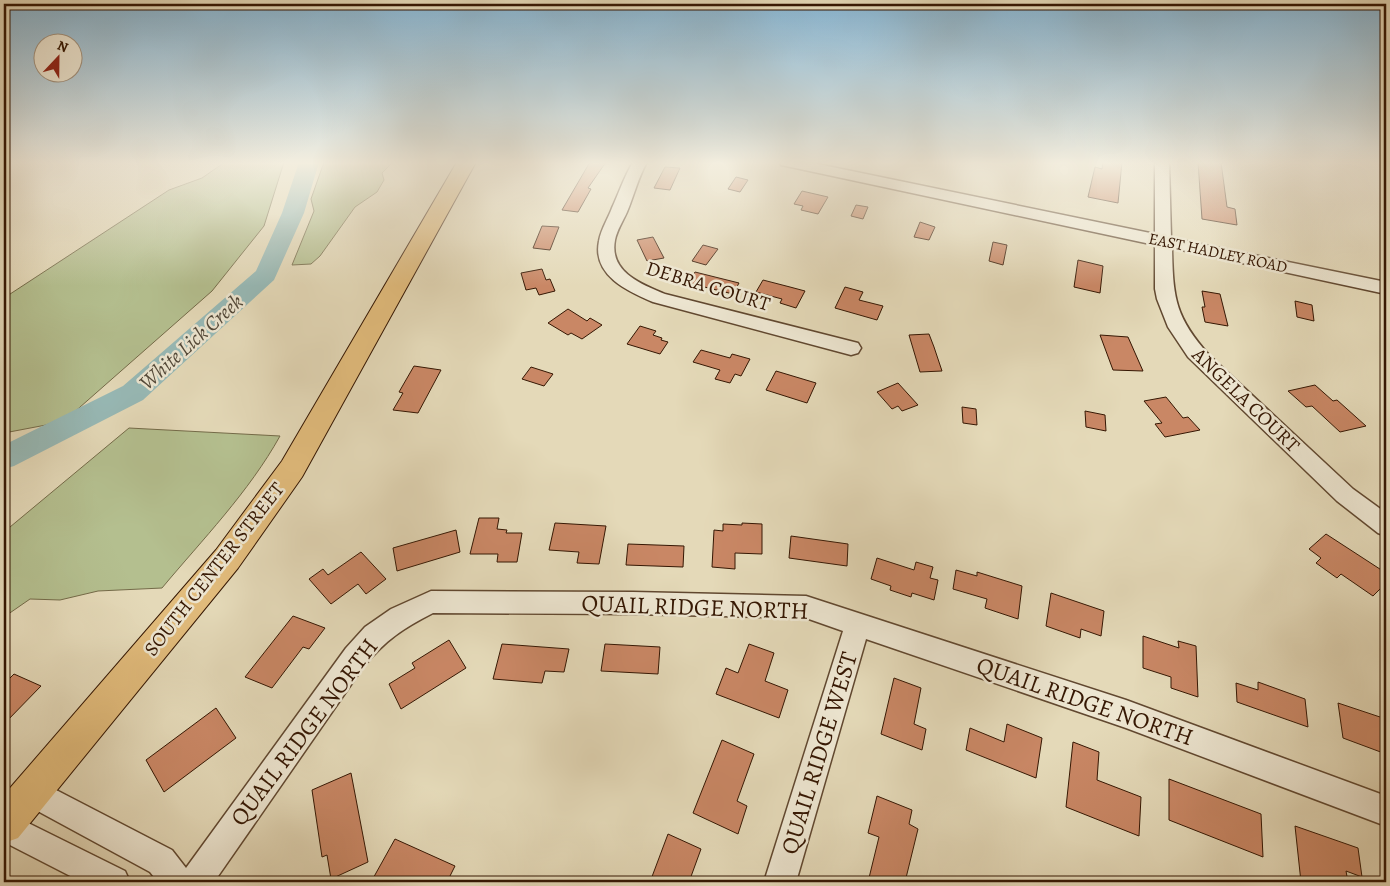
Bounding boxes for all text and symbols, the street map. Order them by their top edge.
north arrow [32,32,82,82]
text: N [54,36,71,57]
street label: EAST HADLEY ROAD [1147,228,1289,278]
street label: DEBRA COURT [643,254,773,318]
water label: White Lick Creek [133,288,249,396]
street label: ANGELA COURT [1185,341,1306,459]
street label: SOUTH CENTER STREET [138,476,290,661]
street label: QUAIL RIDGE NORTH [581,587,809,627]
street label: QUAIL RIDGE NORTH [223,632,385,832]
street label: QUAIL RIDGE WEST [773,648,865,858]
street label: QUAIL RIDGE NORTH [972,649,1198,753]

